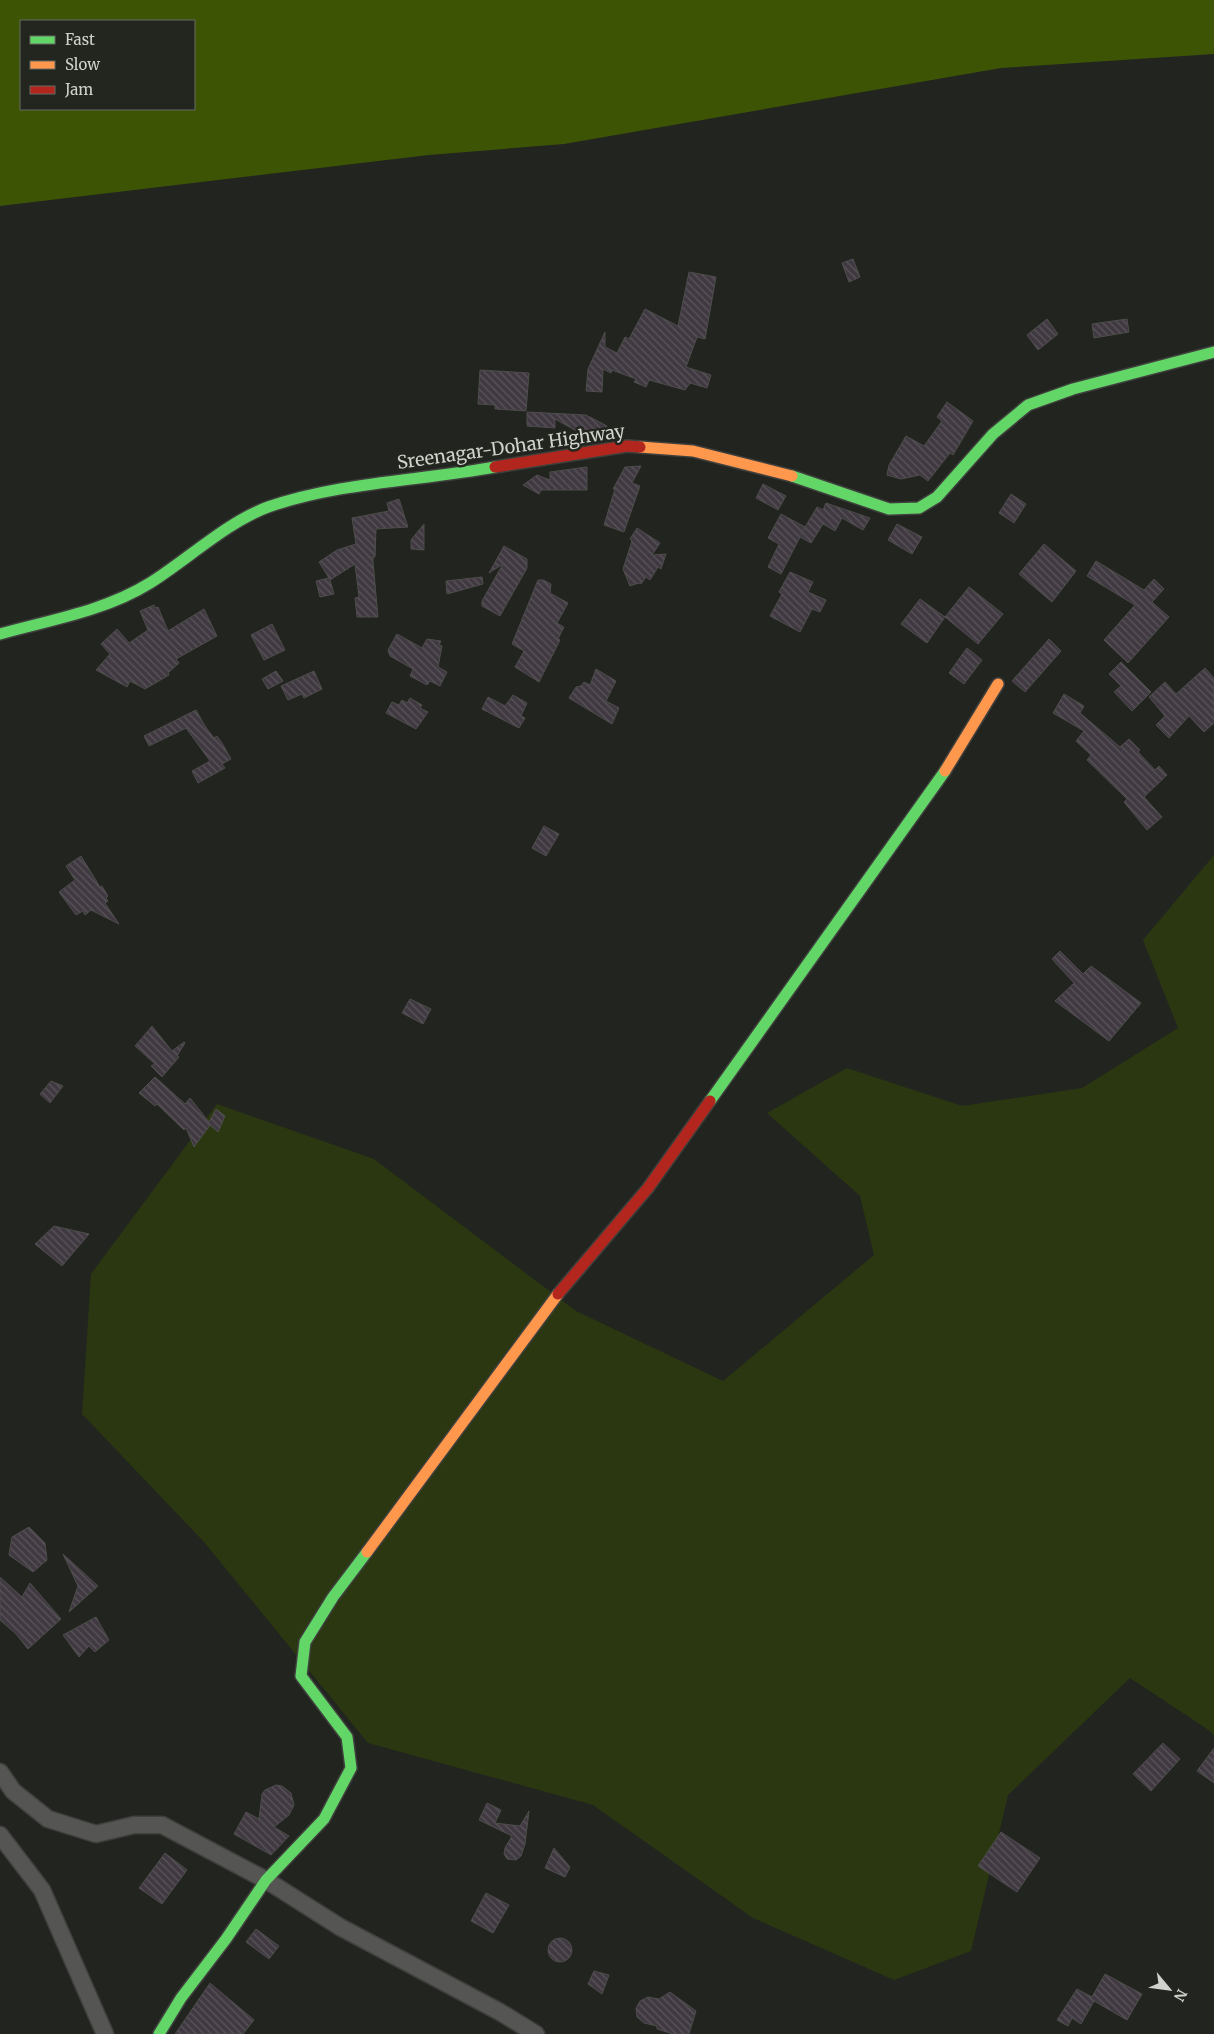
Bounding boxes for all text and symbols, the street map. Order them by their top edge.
legend [20,20,195,110]
text: Fast [65,30,95,49]
text: Slow [65,55,100,74]
text: Jam [64,80,93,99]
street label: Sreenagar-Dohar Highway [396,419,627,474]
north arrow [1144,1964,1194,2014]
text: N [1170,1986,1191,2005]

